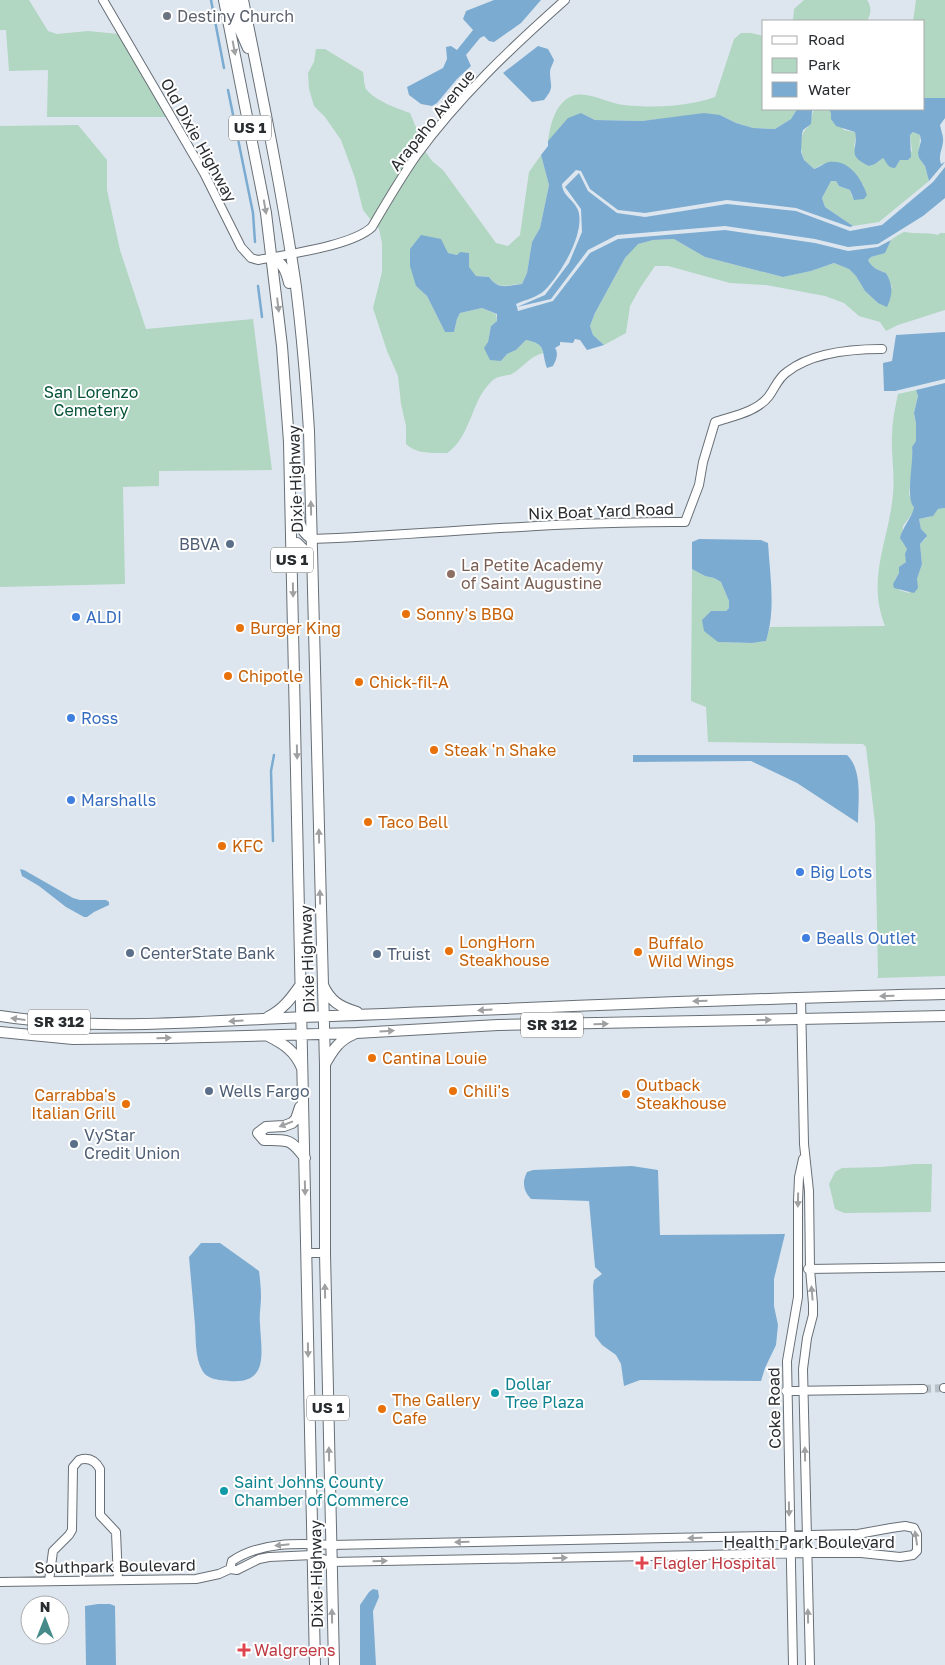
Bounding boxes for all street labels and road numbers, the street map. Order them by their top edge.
street label: Arapaho Avenue [385,65,479,175]
street label: Old Dixie Highway [157,74,241,206]
road number: US 1 [229,116,271,140]
street label: Dixie Highway [283,425,307,533]
street label: Nix Boat Yard Road [528,498,674,524]
road number: US 1 [271,548,313,572]
street label: Dixie Highway [295,905,319,1013]
road number: SR 312 [28,1010,90,1034]
road number: SR 312 [521,1012,583,1038]
street label: Coke Road [763,1367,785,1449]
road number: US 1 [307,1396,349,1420]
street label: Dixie Highway [305,1520,327,1628]
street label: Health Park Boulevard [723,1532,895,1552]
street label: Southpark Boulevard [34,1555,196,1577]

